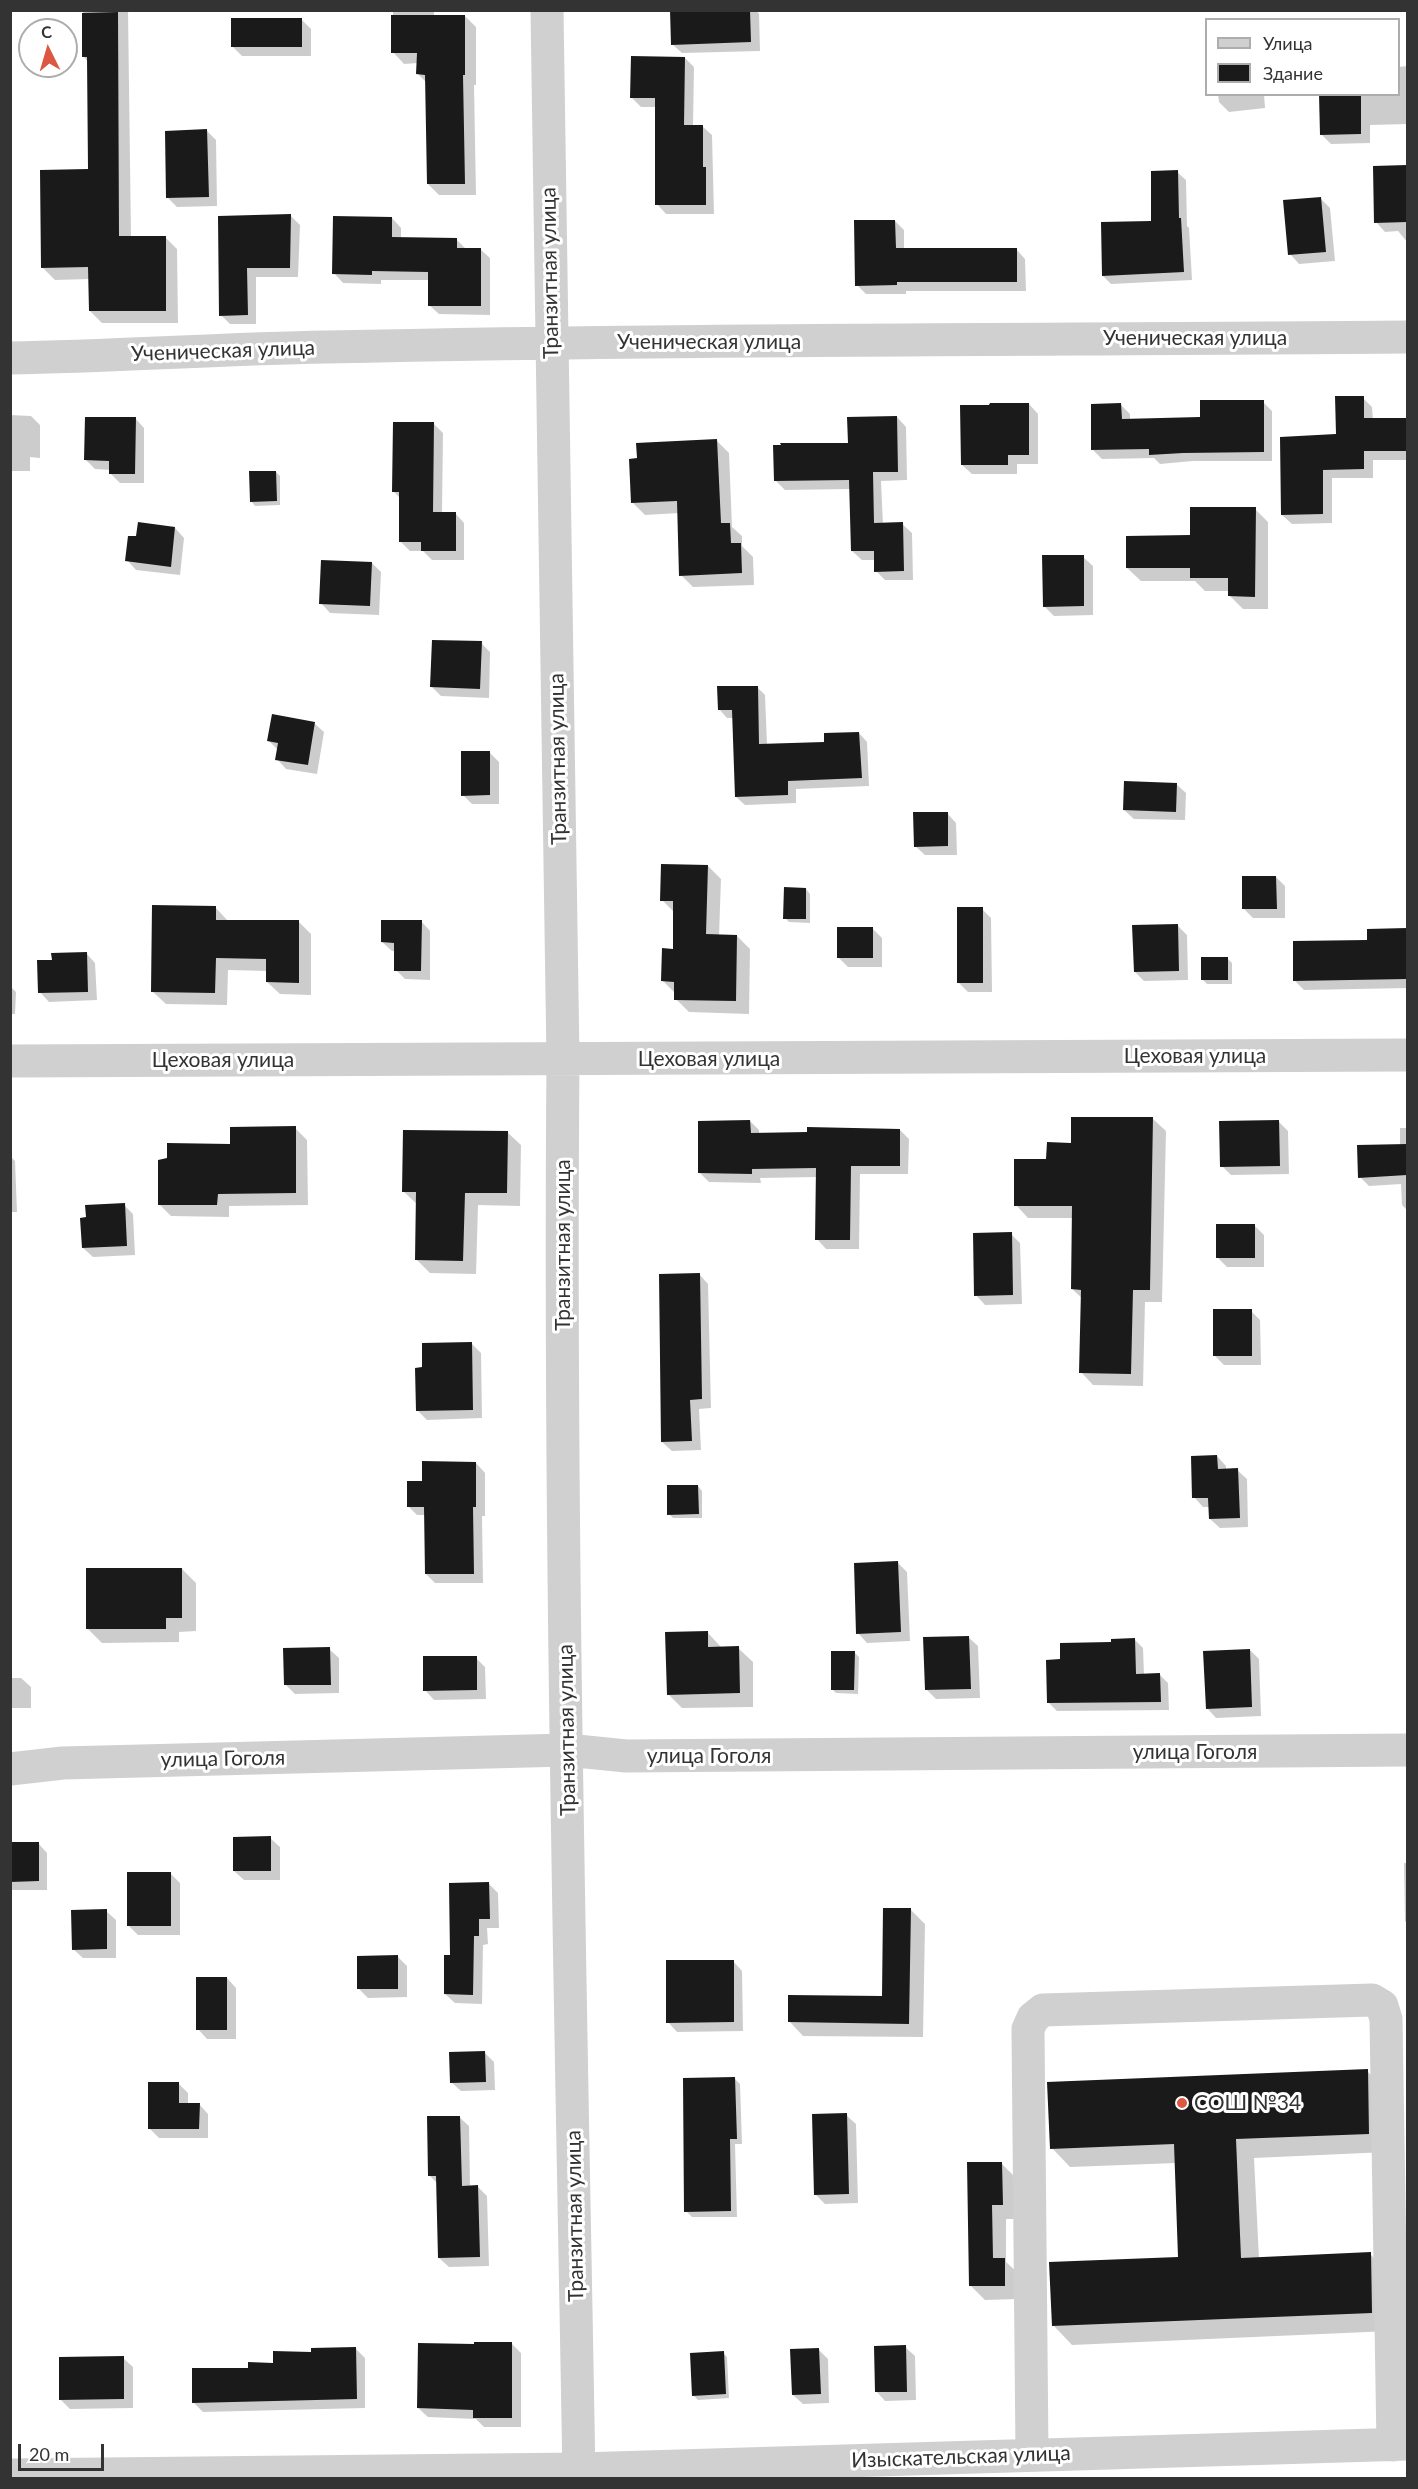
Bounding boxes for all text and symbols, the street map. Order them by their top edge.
north arrow [18,18,78,78]
legend [1205,18,1400,96]
text: С [40,22,53,41]
text: Улица [1263,32,1313,54]
text: Здание [1263,62,1323,84]
street label: Транзитная улица [536,187,564,359]
street label: Ученическая улица [1103,325,1287,351]
street label: Ученическая улица [617,329,801,355]
street label: Ученическая улица [131,335,315,367]
street label: Транзитная улица [544,673,572,845]
street label: Цеховая улица [1124,1043,1266,1069]
street label: Цеховая улица [638,1046,780,1072]
street label: Цеховая улица [152,1047,294,1073]
street label: Транзитная улица [550,1159,576,1331]
street label: Транзитная улица [553,1644,581,1816]
street label: улица Гоголя [1133,1739,1257,1765]
street label: улица Гоголя [647,1743,771,1769]
street label: улица Гоголя [160,1745,286,1773]
place label: СОШ №34 [1194,2090,1301,2116]
marker: СОШ №34 [1175,2096,1189,2110]
street label: Транзитная улица [561,2130,589,2302]
scale bar [21,2432,106,2470]
street label: Изыскательская улица [851,2441,1071,2473]
text: 20 m [29,2443,69,2465]

